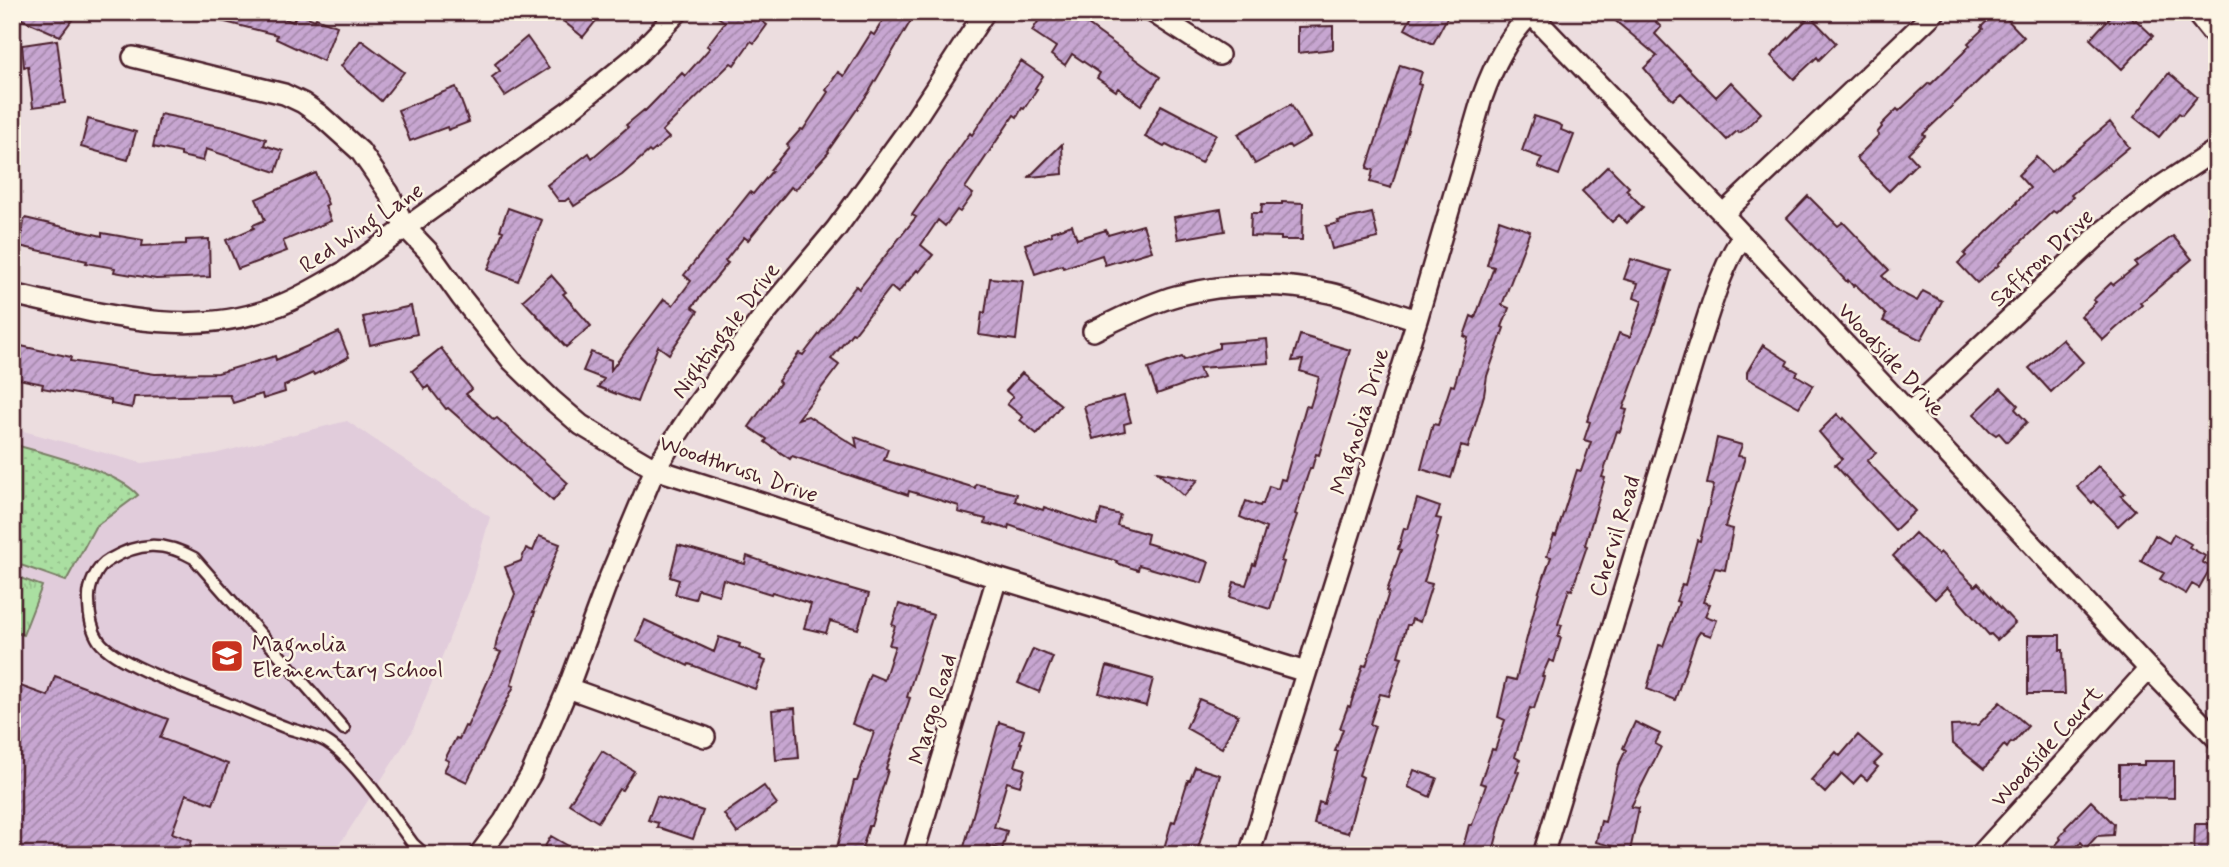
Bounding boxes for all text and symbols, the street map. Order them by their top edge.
street label: Red Wing Lane [294,176,431,283]
street label: Saffron Drive [1984,202,2101,314]
street label: Nightingale Drive [665,257,789,407]
street label: Woodside Drive [1830,297,1951,424]
street label: Magnolia Drive [1324,344,1399,499]
street label: Woodthrush Drive [655,429,822,511]
street label: Chervil Road [1583,472,1649,601]
place label: Magnolia Elementary School [252,630,443,686]
school or university icon: Magnolia Elementary School [208,637,246,675]
street label: Margo Road [903,651,967,769]
street label: Woodside Court [1985,680,2110,815]

